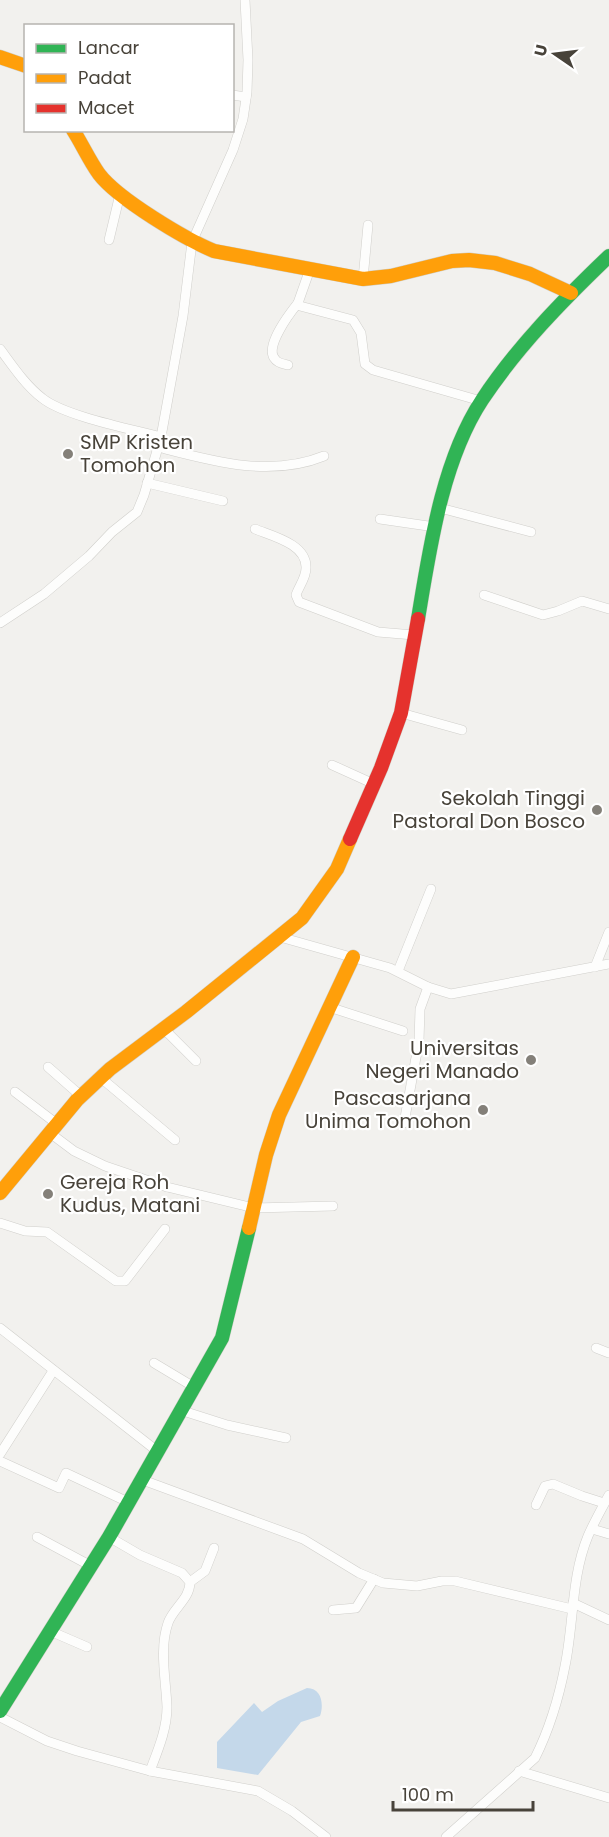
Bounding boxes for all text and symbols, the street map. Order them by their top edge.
legend [24,24,234,132]
north arrow [525,24,585,84]
text: Lancar [78,35,140,60]
text: U [528,42,553,59]
text: Padat [78,65,131,90]
text: Macet [78,95,134,120]
place label: SMP Kristen Tomohon [80,428,193,479]
marker: SMP Kristen Tomohon [61,447,75,461]
place label: Sekolah Tinggi Pastoral Don Bosco [393,784,585,835]
marker: Sekolah Tinggi Pastoral Don Bosco [590,803,604,817]
place label: Universitas Negeri Manado [366,1034,519,1085]
marker: Universitas Negeri Manado [524,1053,538,1067]
place label: Pascasarjana Unima Tomohon [305,1084,471,1135]
marker: Pascasarjana Unima Tomohon [476,1103,490,1117]
place label: Gereja Roh Kudus, Matani [60,1168,200,1219]
marker: Gereja Roh Kudus, Matani [41,1187,55,1201]
scale bar [393,1774,532,1812]
text: 100 m [402,1782,454,1807]

